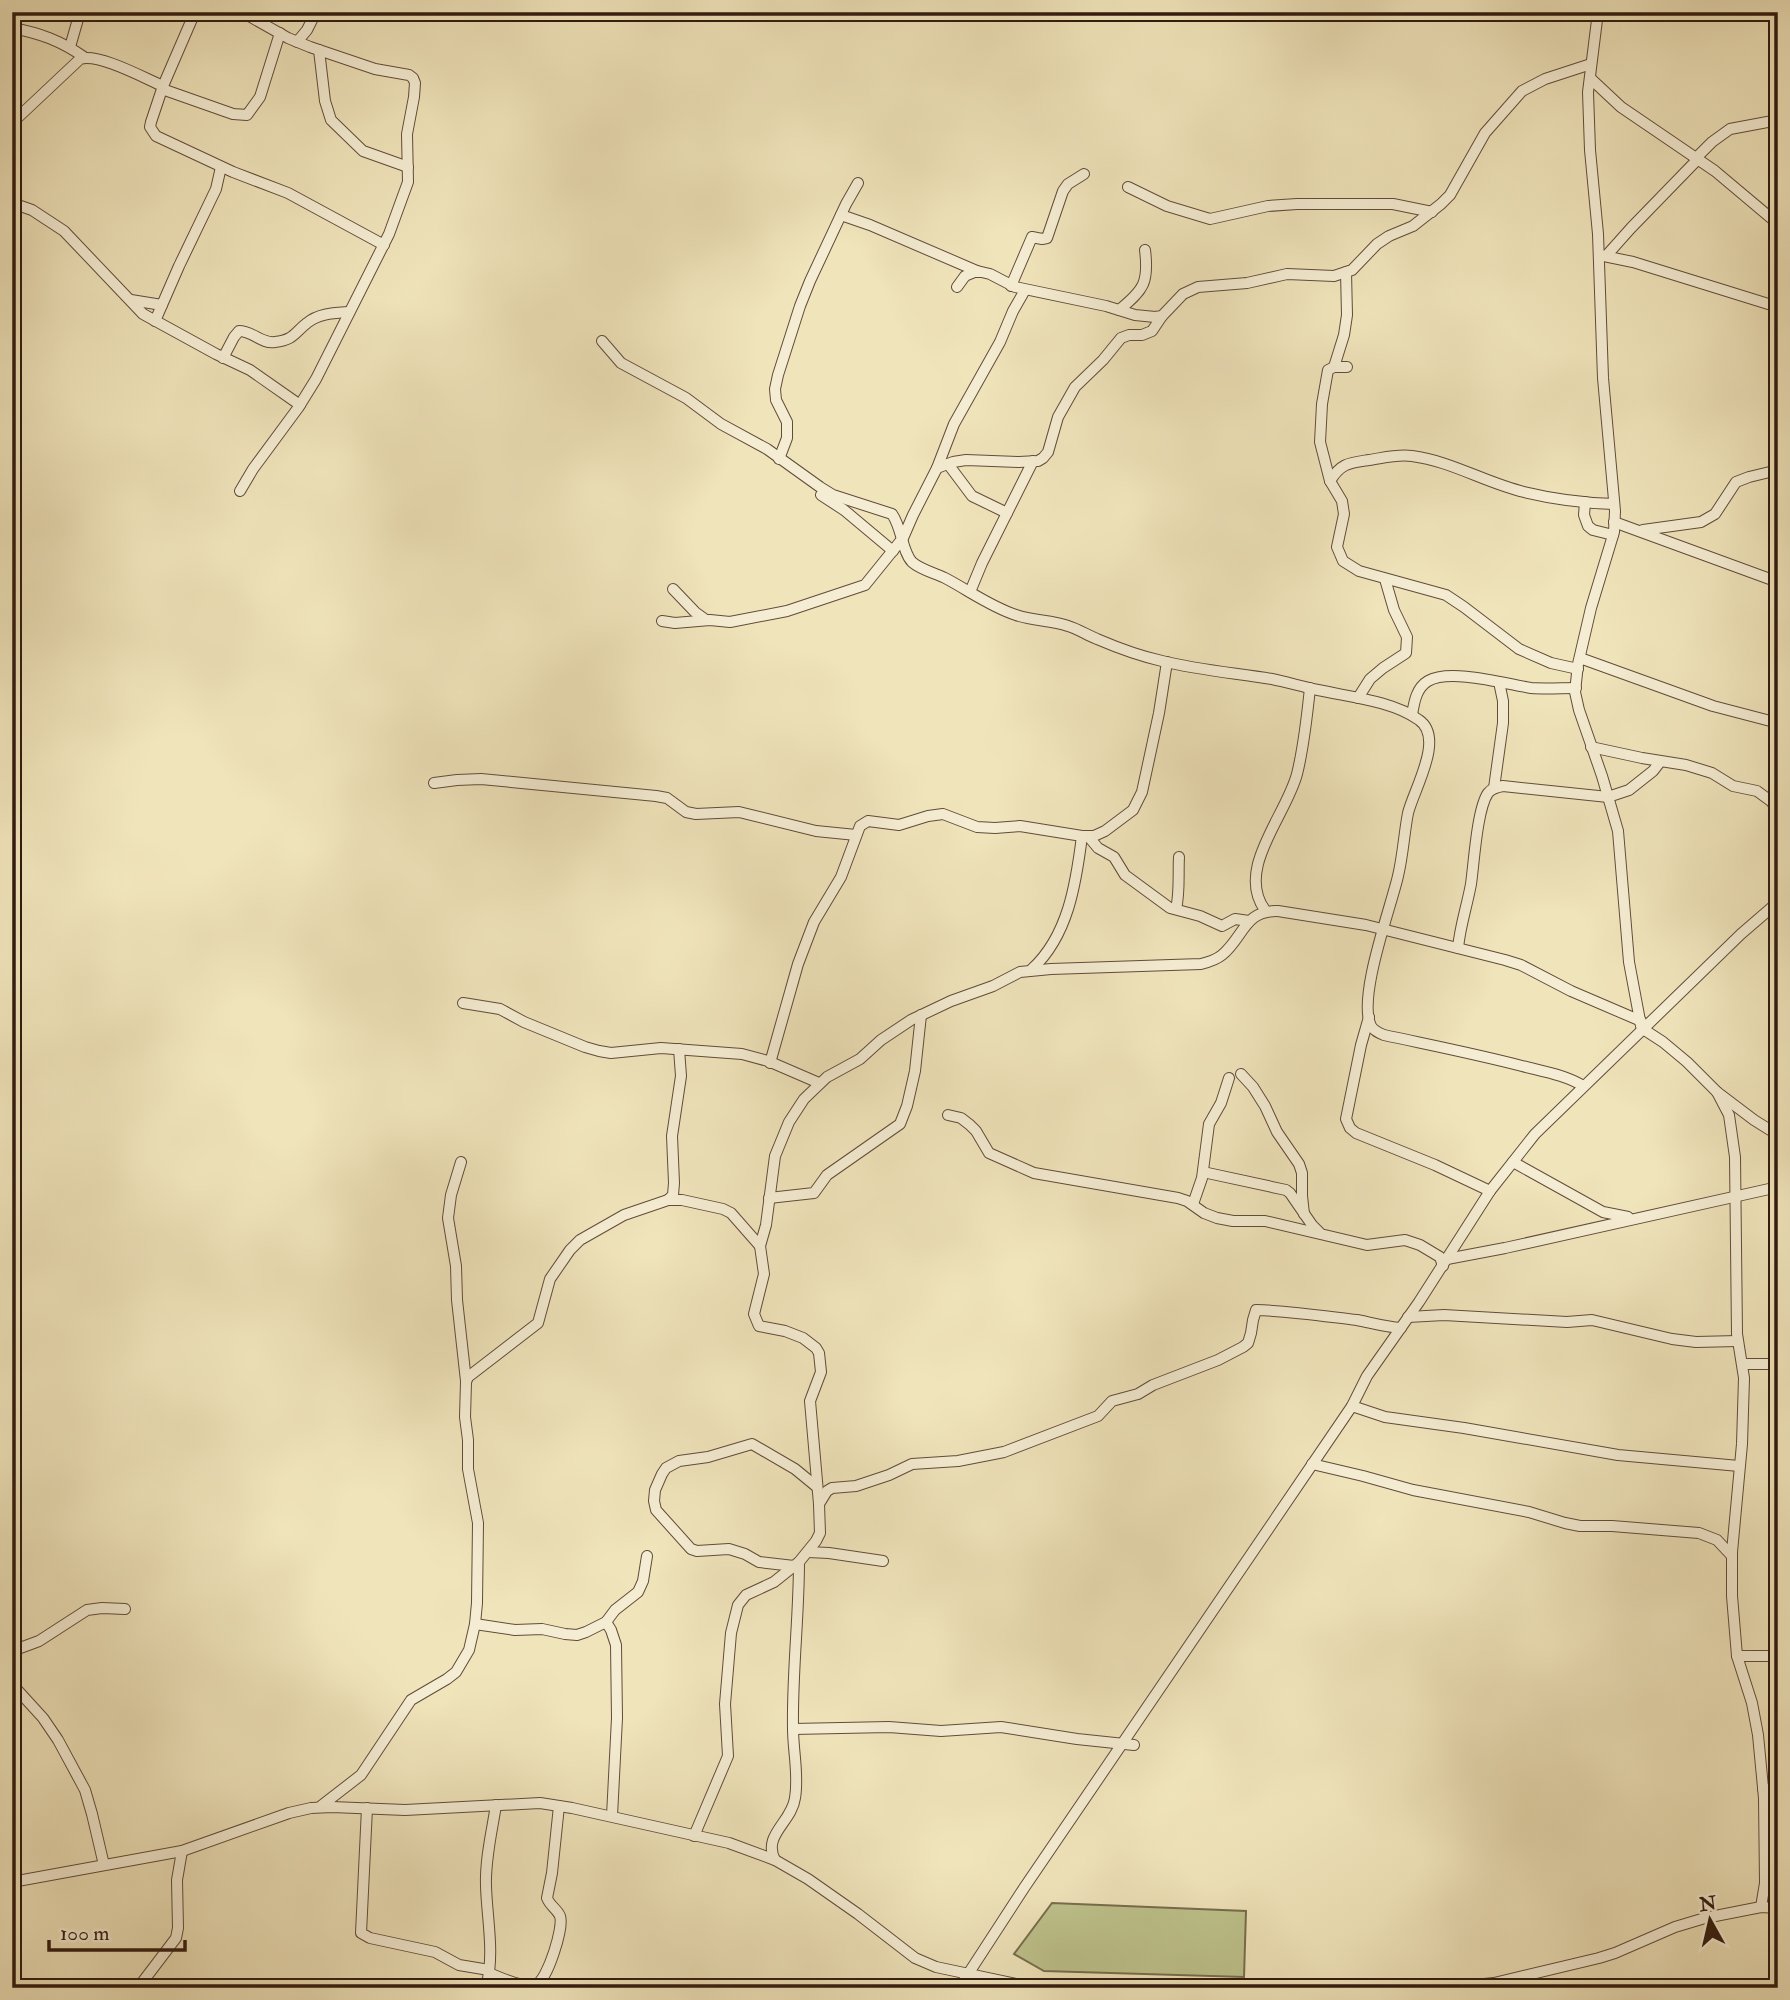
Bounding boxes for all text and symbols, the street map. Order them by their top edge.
north arrow [1674,1884,1744,1954]
text: N [1697,1891,1719,1917]
scale bar [49,1909,186,1953]
text: 100 m [60,1920,110,1947]

